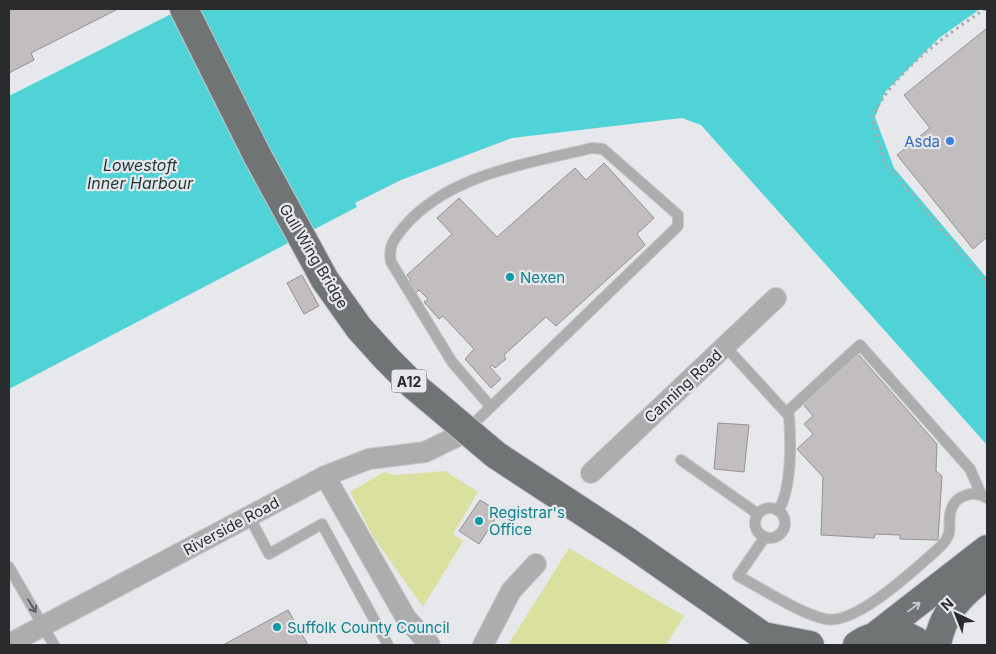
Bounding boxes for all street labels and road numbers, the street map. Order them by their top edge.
street label: Gull Wing Bridge [275,200,353,312]
street label: Canning Road [640,345,726,427]
road number: A12 [392,370,426,392]
street label: Riverside Road [180,493,282,559]

